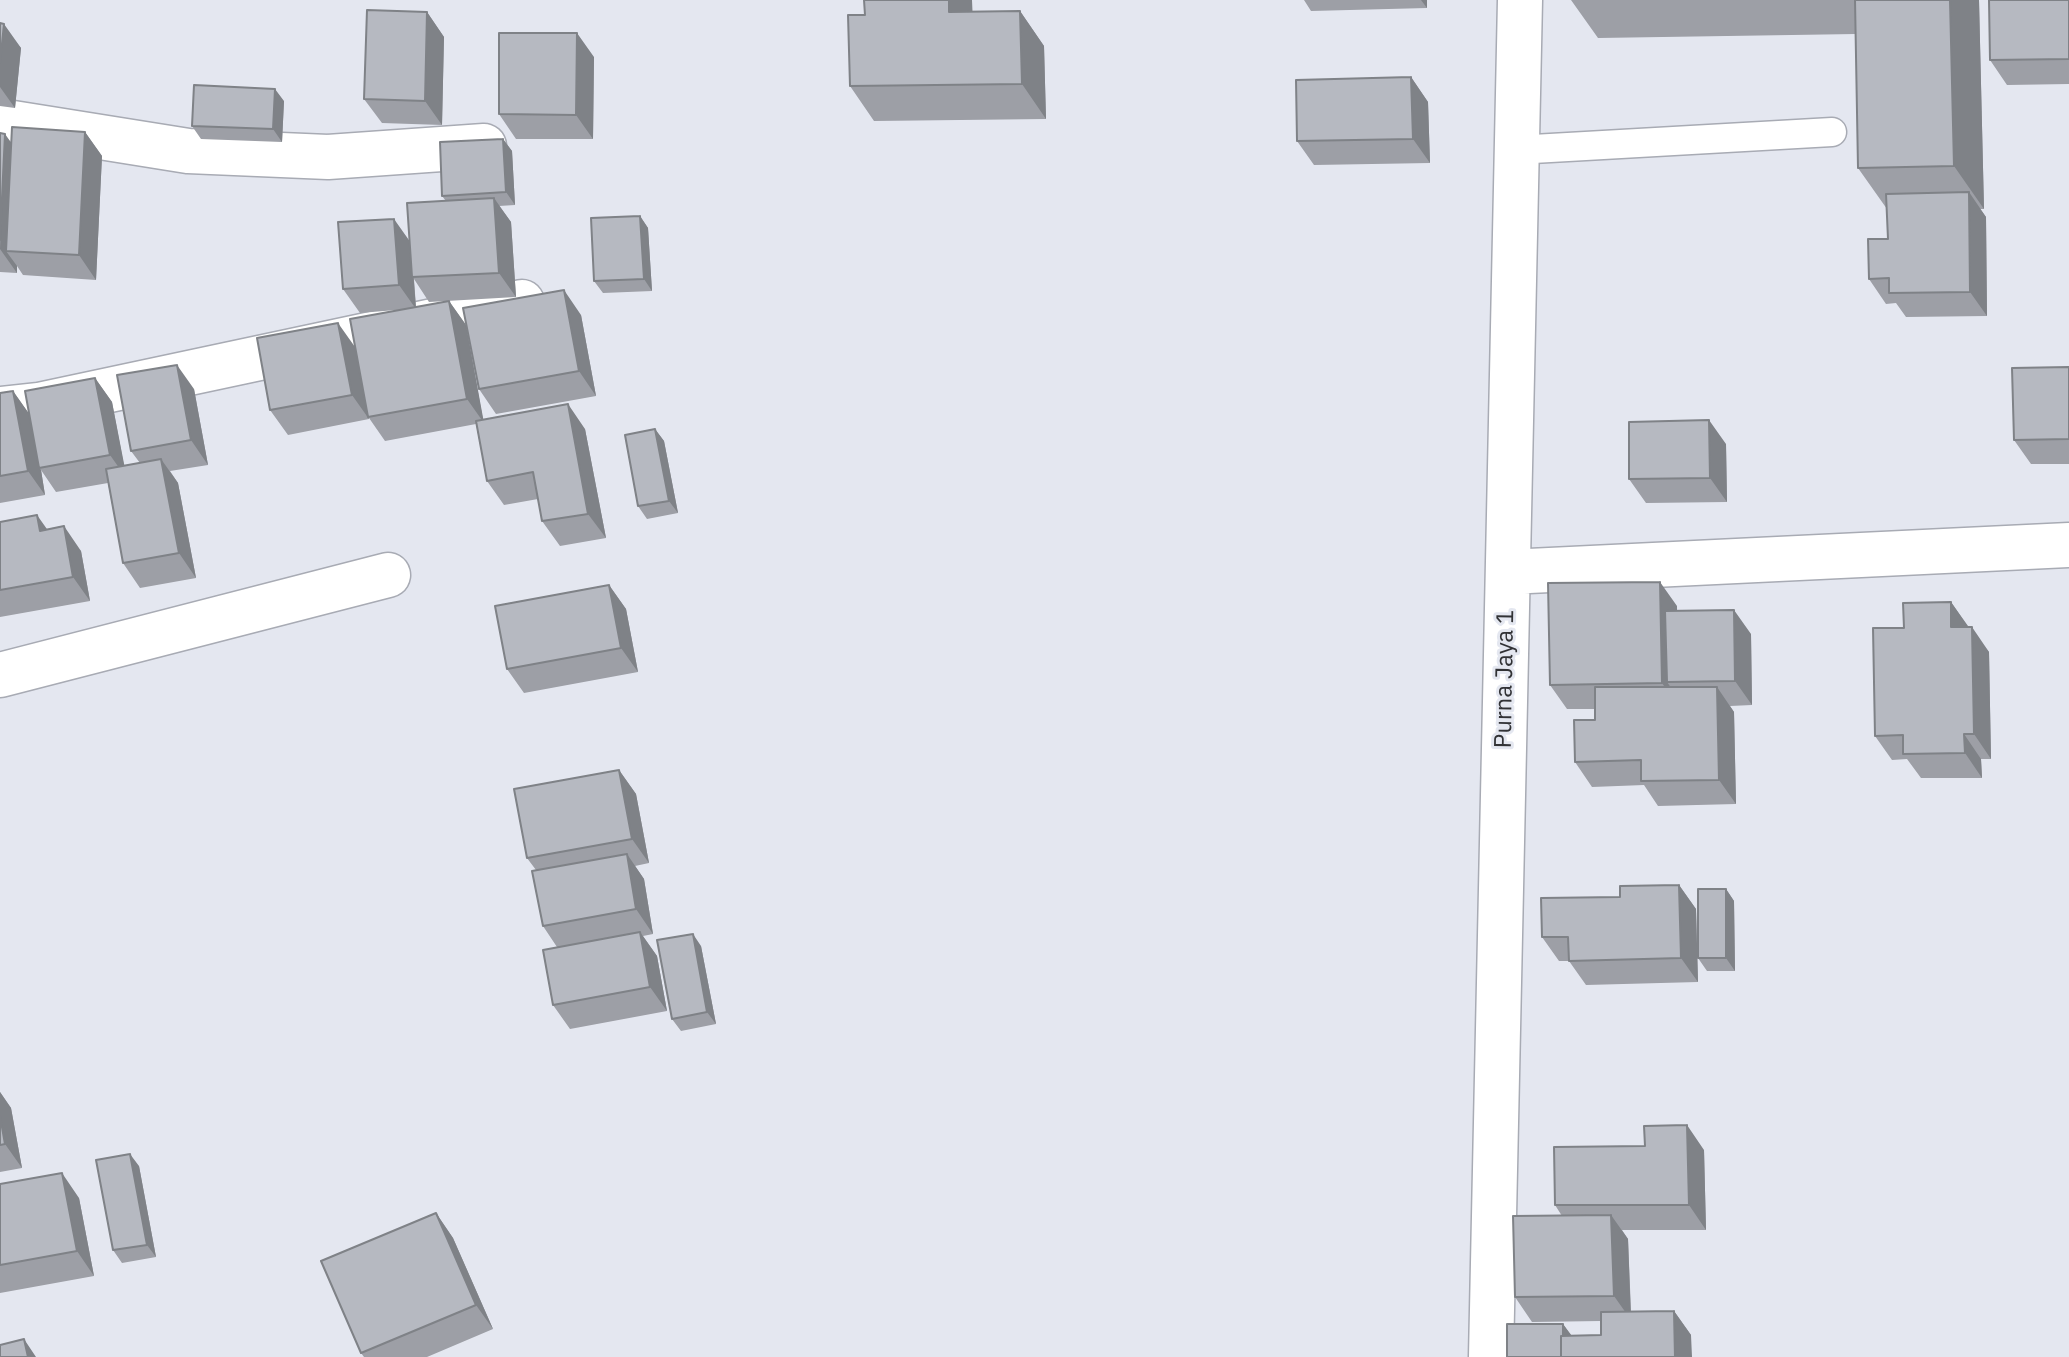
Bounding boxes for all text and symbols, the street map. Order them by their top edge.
street label: Purna Jaya 1 [1489,609,1521,749]

